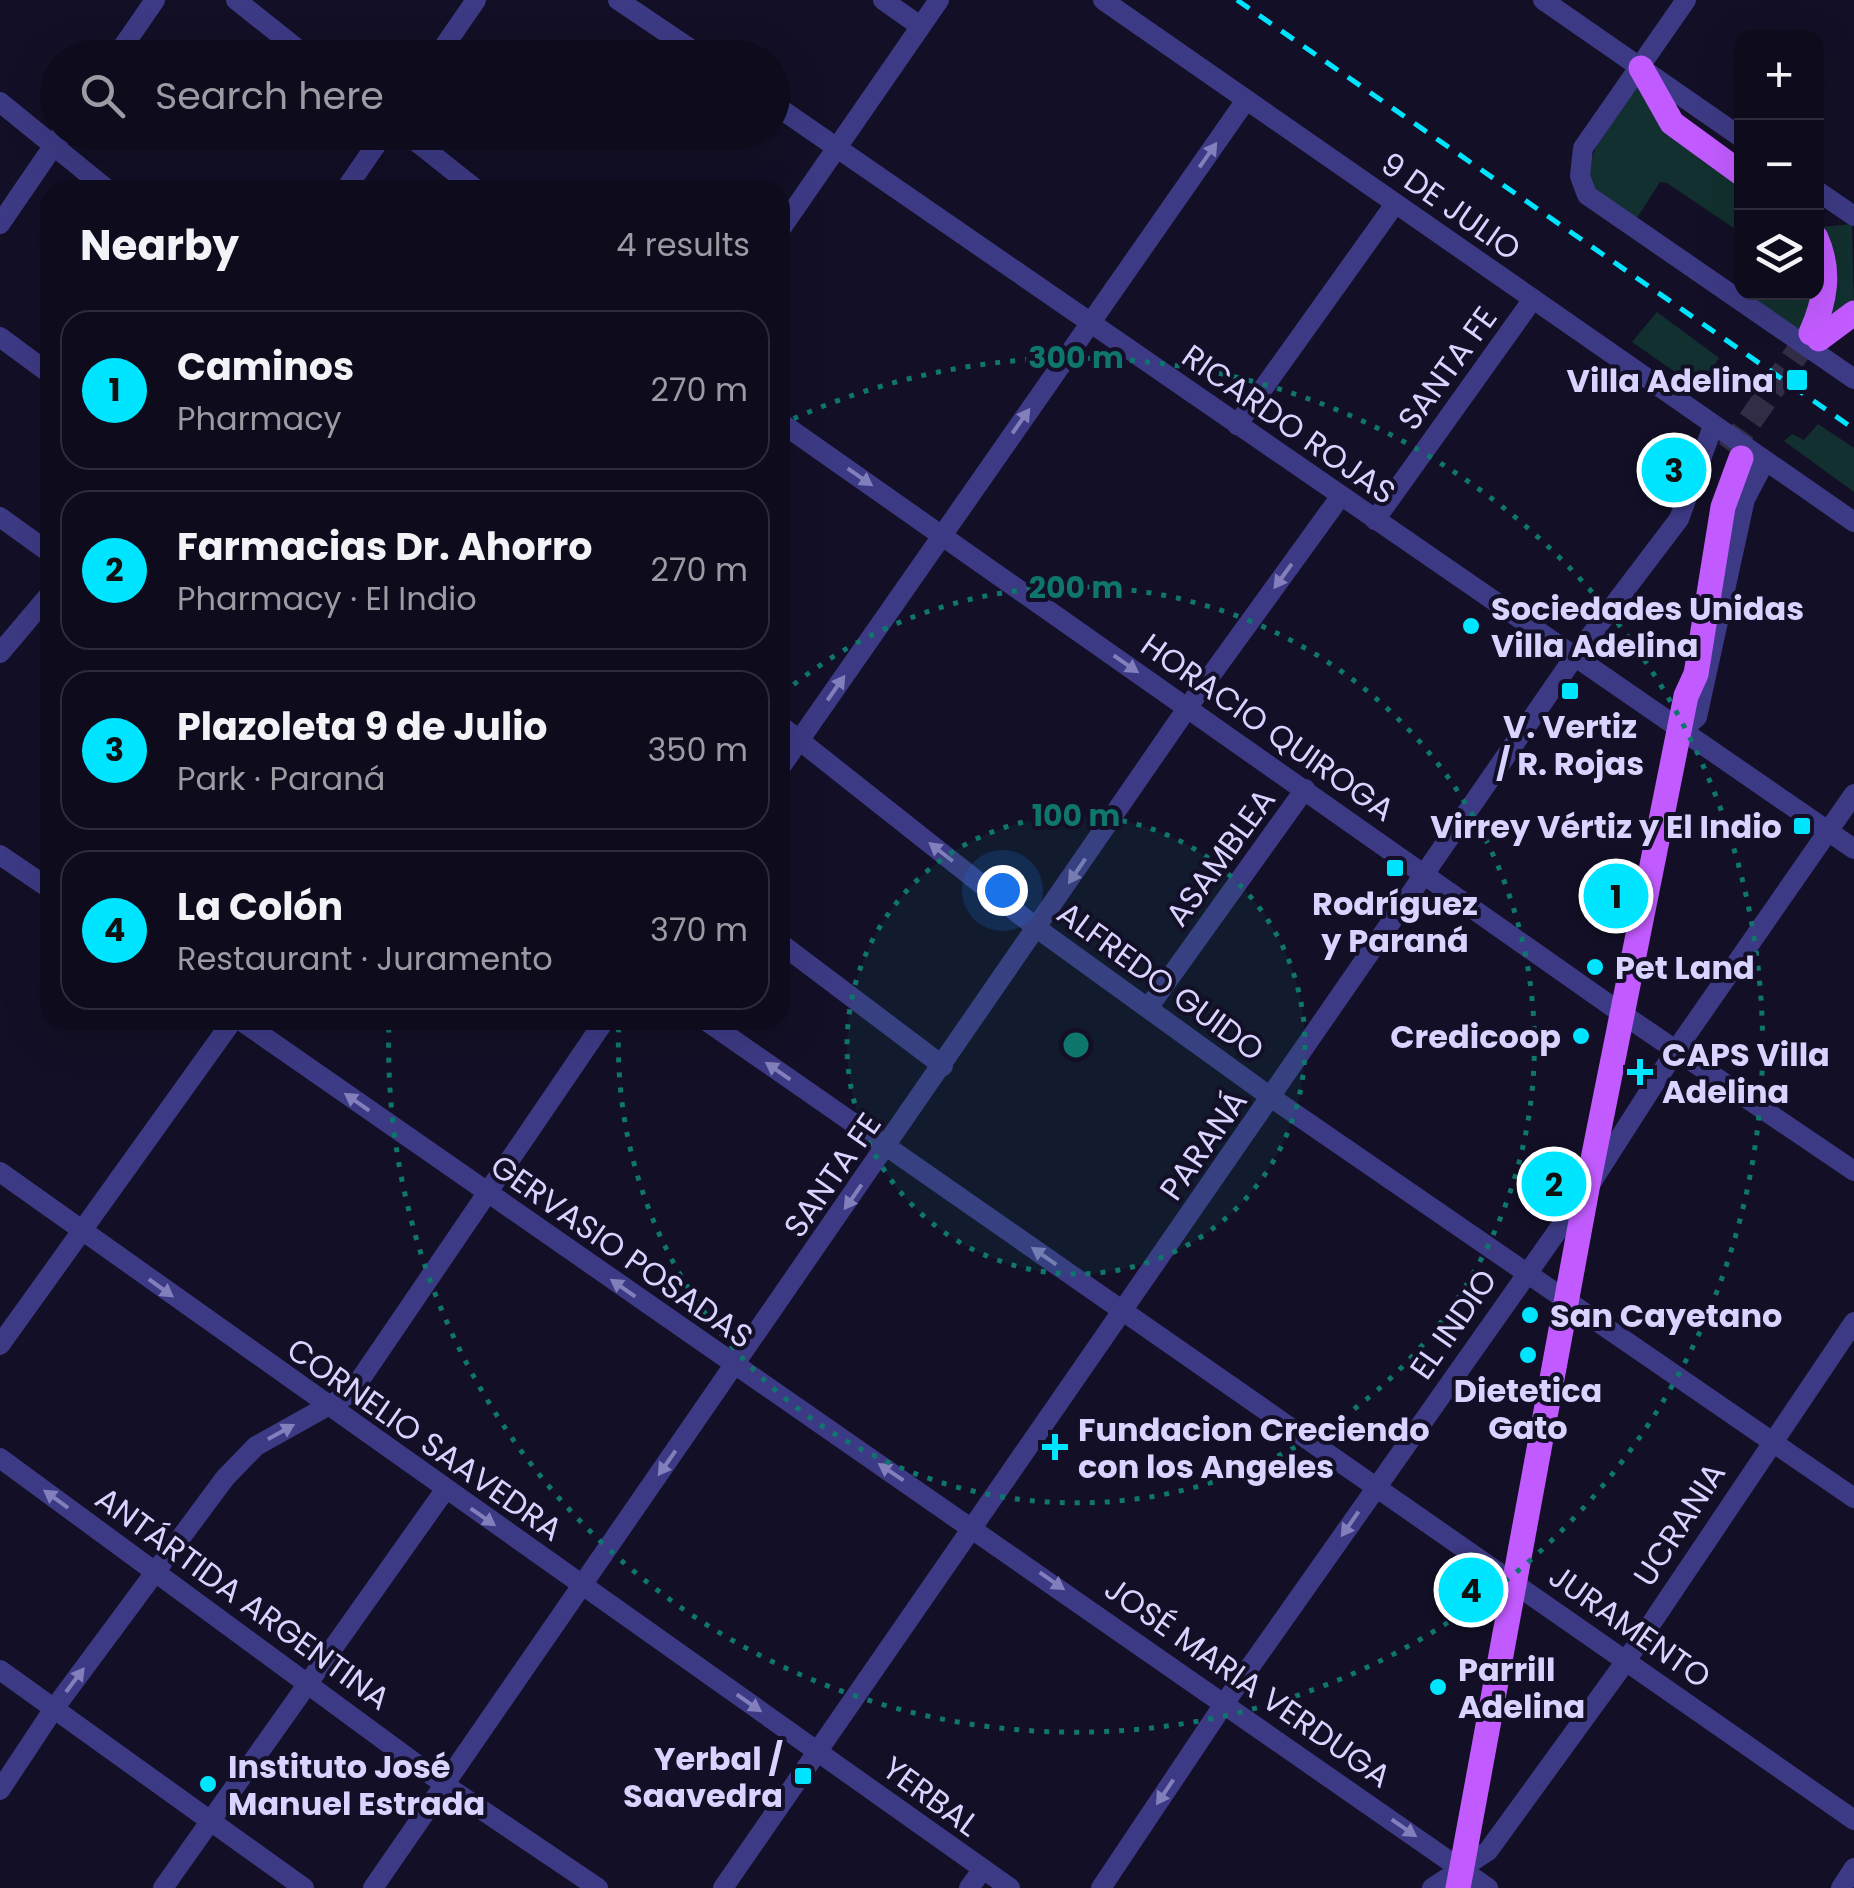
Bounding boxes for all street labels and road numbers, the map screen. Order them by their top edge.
street label: 9 DE JULIO [1372,141,1530,271]
street label: SANTA FE [1387,297,1507,439]
street label: RICARDO ROJAS [1173,334,1405,514]
street label: HORACIO QUIROGA [1132,622,1404,832]
street label: ASAMBLEA [1155,779,1285,935]
street label: ALFREDO GUIDO [1048,891,1274,1071]
street label: PARANÁ [1149,1081,1257,1209]
street label: SANTA FE [773,1104,891,1246]
street label: GERVASIO POSADAS [482,1143,762,1359]
street label: EL INDIO [1399,1260,1507,1388]
street label: CORNELIO SAAVEDRA [278,1327,572,1551]
street label: UCRANIA [1622,1453,1736,1595]
street label: ANTÁRTIDA ARGENTINA [86,1476,400,1720]
street label: JURAMENTO [1540,1554,1720,1698]
street label: JOSÉ MARIA VERDUGA [1096,1566,1400,1798]
street label: YERBAL [873,1746,989,1847]

